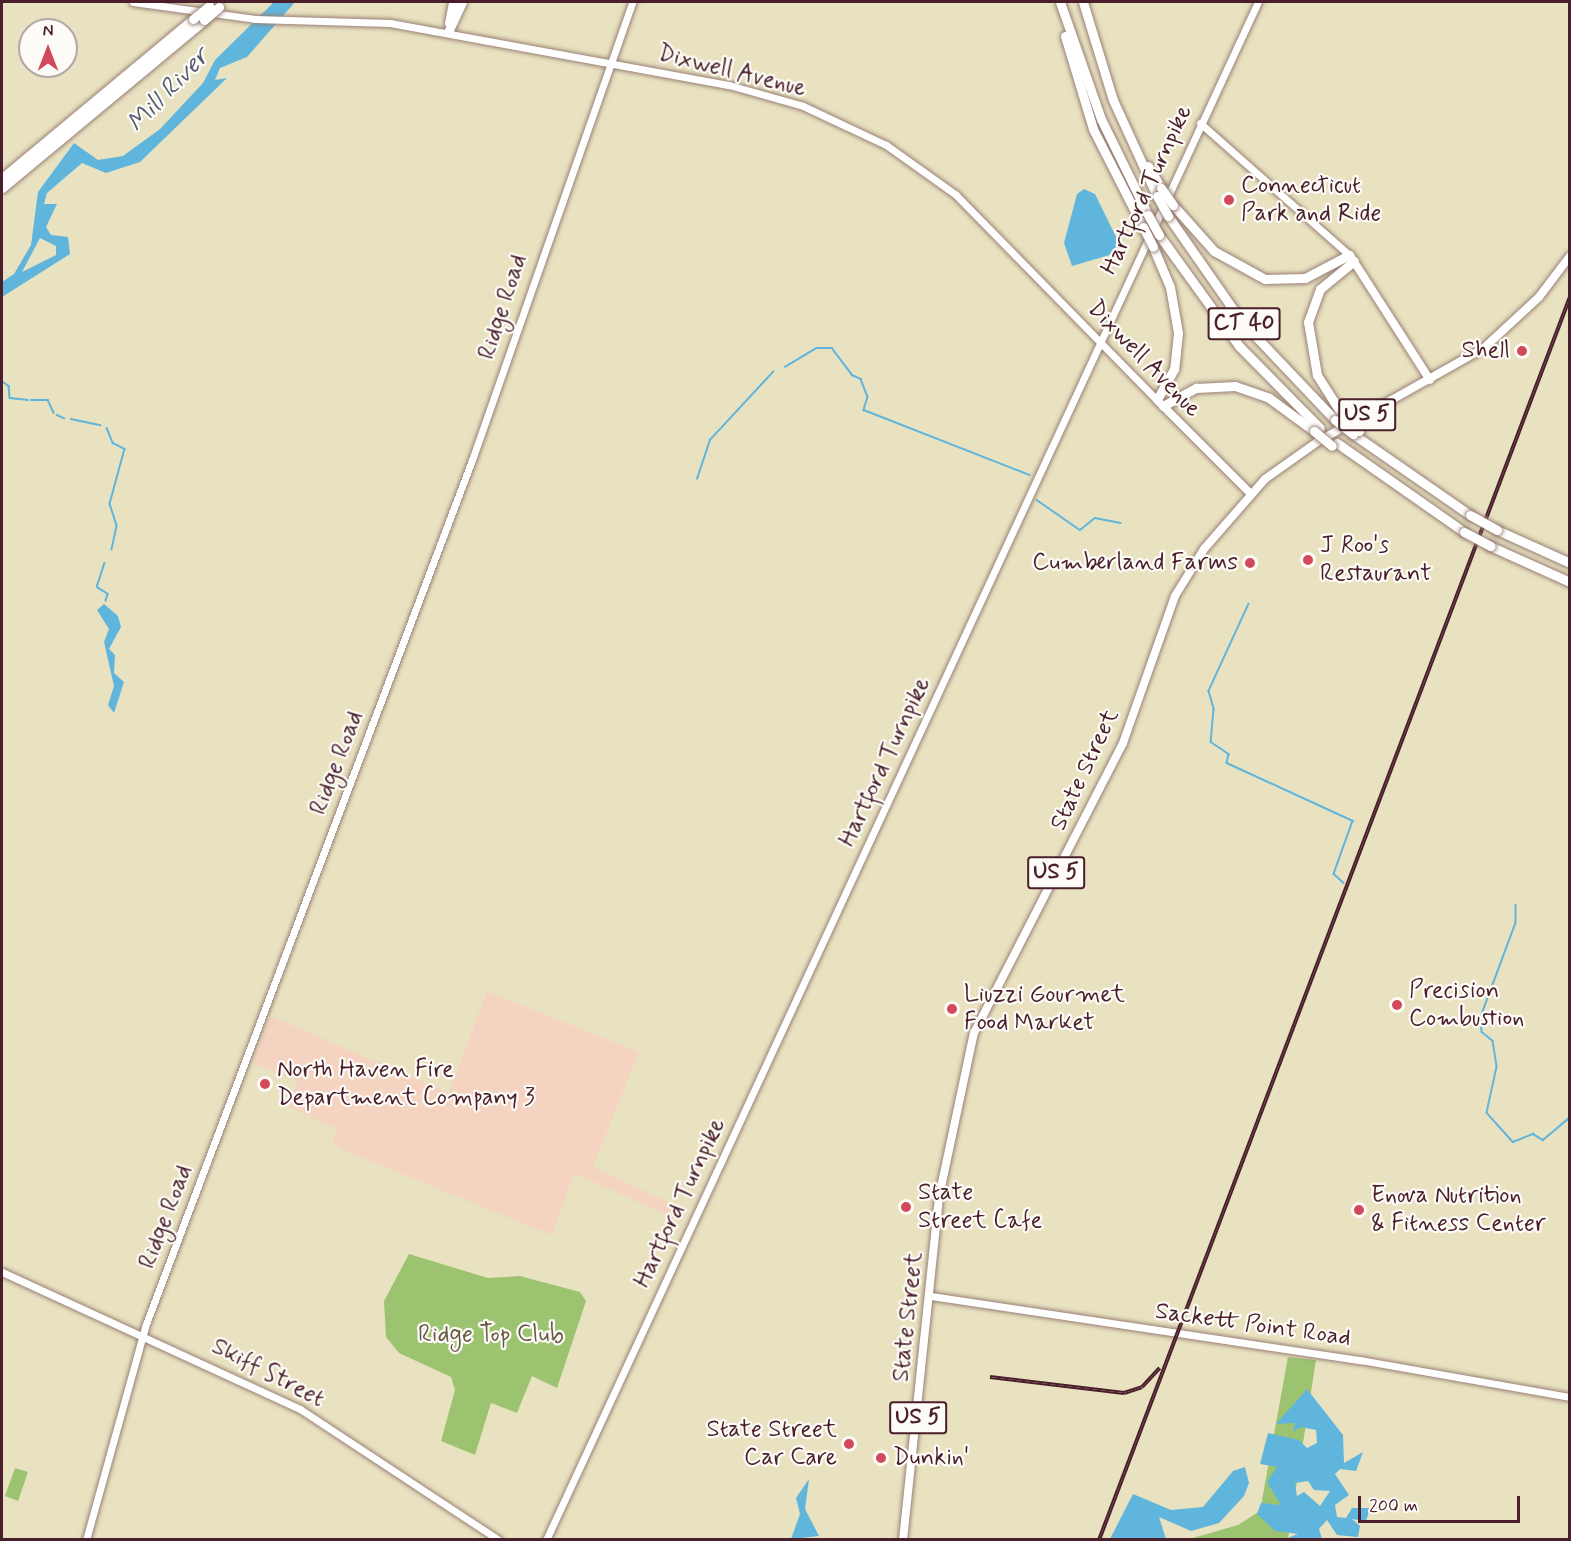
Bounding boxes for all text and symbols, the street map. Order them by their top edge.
north arrow [18,18,78,78]
text: N [43,21,53,42]
street label: Dixwell Avenue [652,38,812,104]
water label: Mill River [121,42,217,140]
street label: Hartford Turnpike [1095,100,1199,280]
place label: Connecticut Park and Ride [1241,172,1381,228]
marker: Connecticut Park and Ride [1222,193,1236,207]
street label: Ridge Road [472,251,534,363]
street label: Dixwell Avenue [1079,292,1209,426]
road number: CT 40 [1206,305,1282,343]
place label: Shell [1462,337,1510,365]
marker: Shell [1515,344,1529,358]
road number: US 5 [1337,396,1397,434]
place label: J Roo's Restaurant [1320,532,1432,588]
place label: Cumberland Farms [1029,549,1238,577]
marker: J Roo's Restaurant [1301,553,1315,567]
marker: Cumberland Farms [1243,556,1257,570]
street label: Hartford Turnpike [833,672,937,852]
street label: State Street [1044,705,1126,835]
street label: Ridge Road [304,707,370,819]
road number: US 5 [1026,854,1086,892]
place label: Precision Combustion [1409,977,1524,1033]
place label: Liuzzi Gourmet Food Market [964,981,1125,1037]
marker: Precision Combustion [1390,998,1404,1012]
marker: Liuzzi Gourmet Food Market [945,1002,959,1016]
place label: North Haven Fire Department Company 3 [277,1056,535,1112]
marker: North Haven Fire Department Company 3 [258,1077,272,1091]
street label: Hartford Turnpike [628,1113,732,1293]
street label: Ridge Road [133,1161,199,1273]
place label: State Street Cafe [918,1179,1044,1235]
place label: Enova Nutrition & Fitness Center [1371,1182,1550,1238]
marker: State Street Cafe [899,1200,913,1214]
marker: Enova Nutrition & Fitness Center [1352,1203,1366,1217]
street label: State Street [887,1251,929,1383]
street label: Sackett Point Road [1153,1297,1353,1353]
park label: Ridge Top Club [417,1321,565,1349]
street label: Skiff Street [205,1331,331,1415]
road number: US 5 [888,1399,948,1437]
place label: State Street Car Care [706,1416,837,1472]
marker: State Street Car Care [842,1437,856,1451]
place label: Dunkin' [893,1444,969,1472]
marker: Dunkin' [874,1451,888,1465]
scale bar [1361,1484,1523,1522]
text: 200 m [1369,1494,1418,1518]

